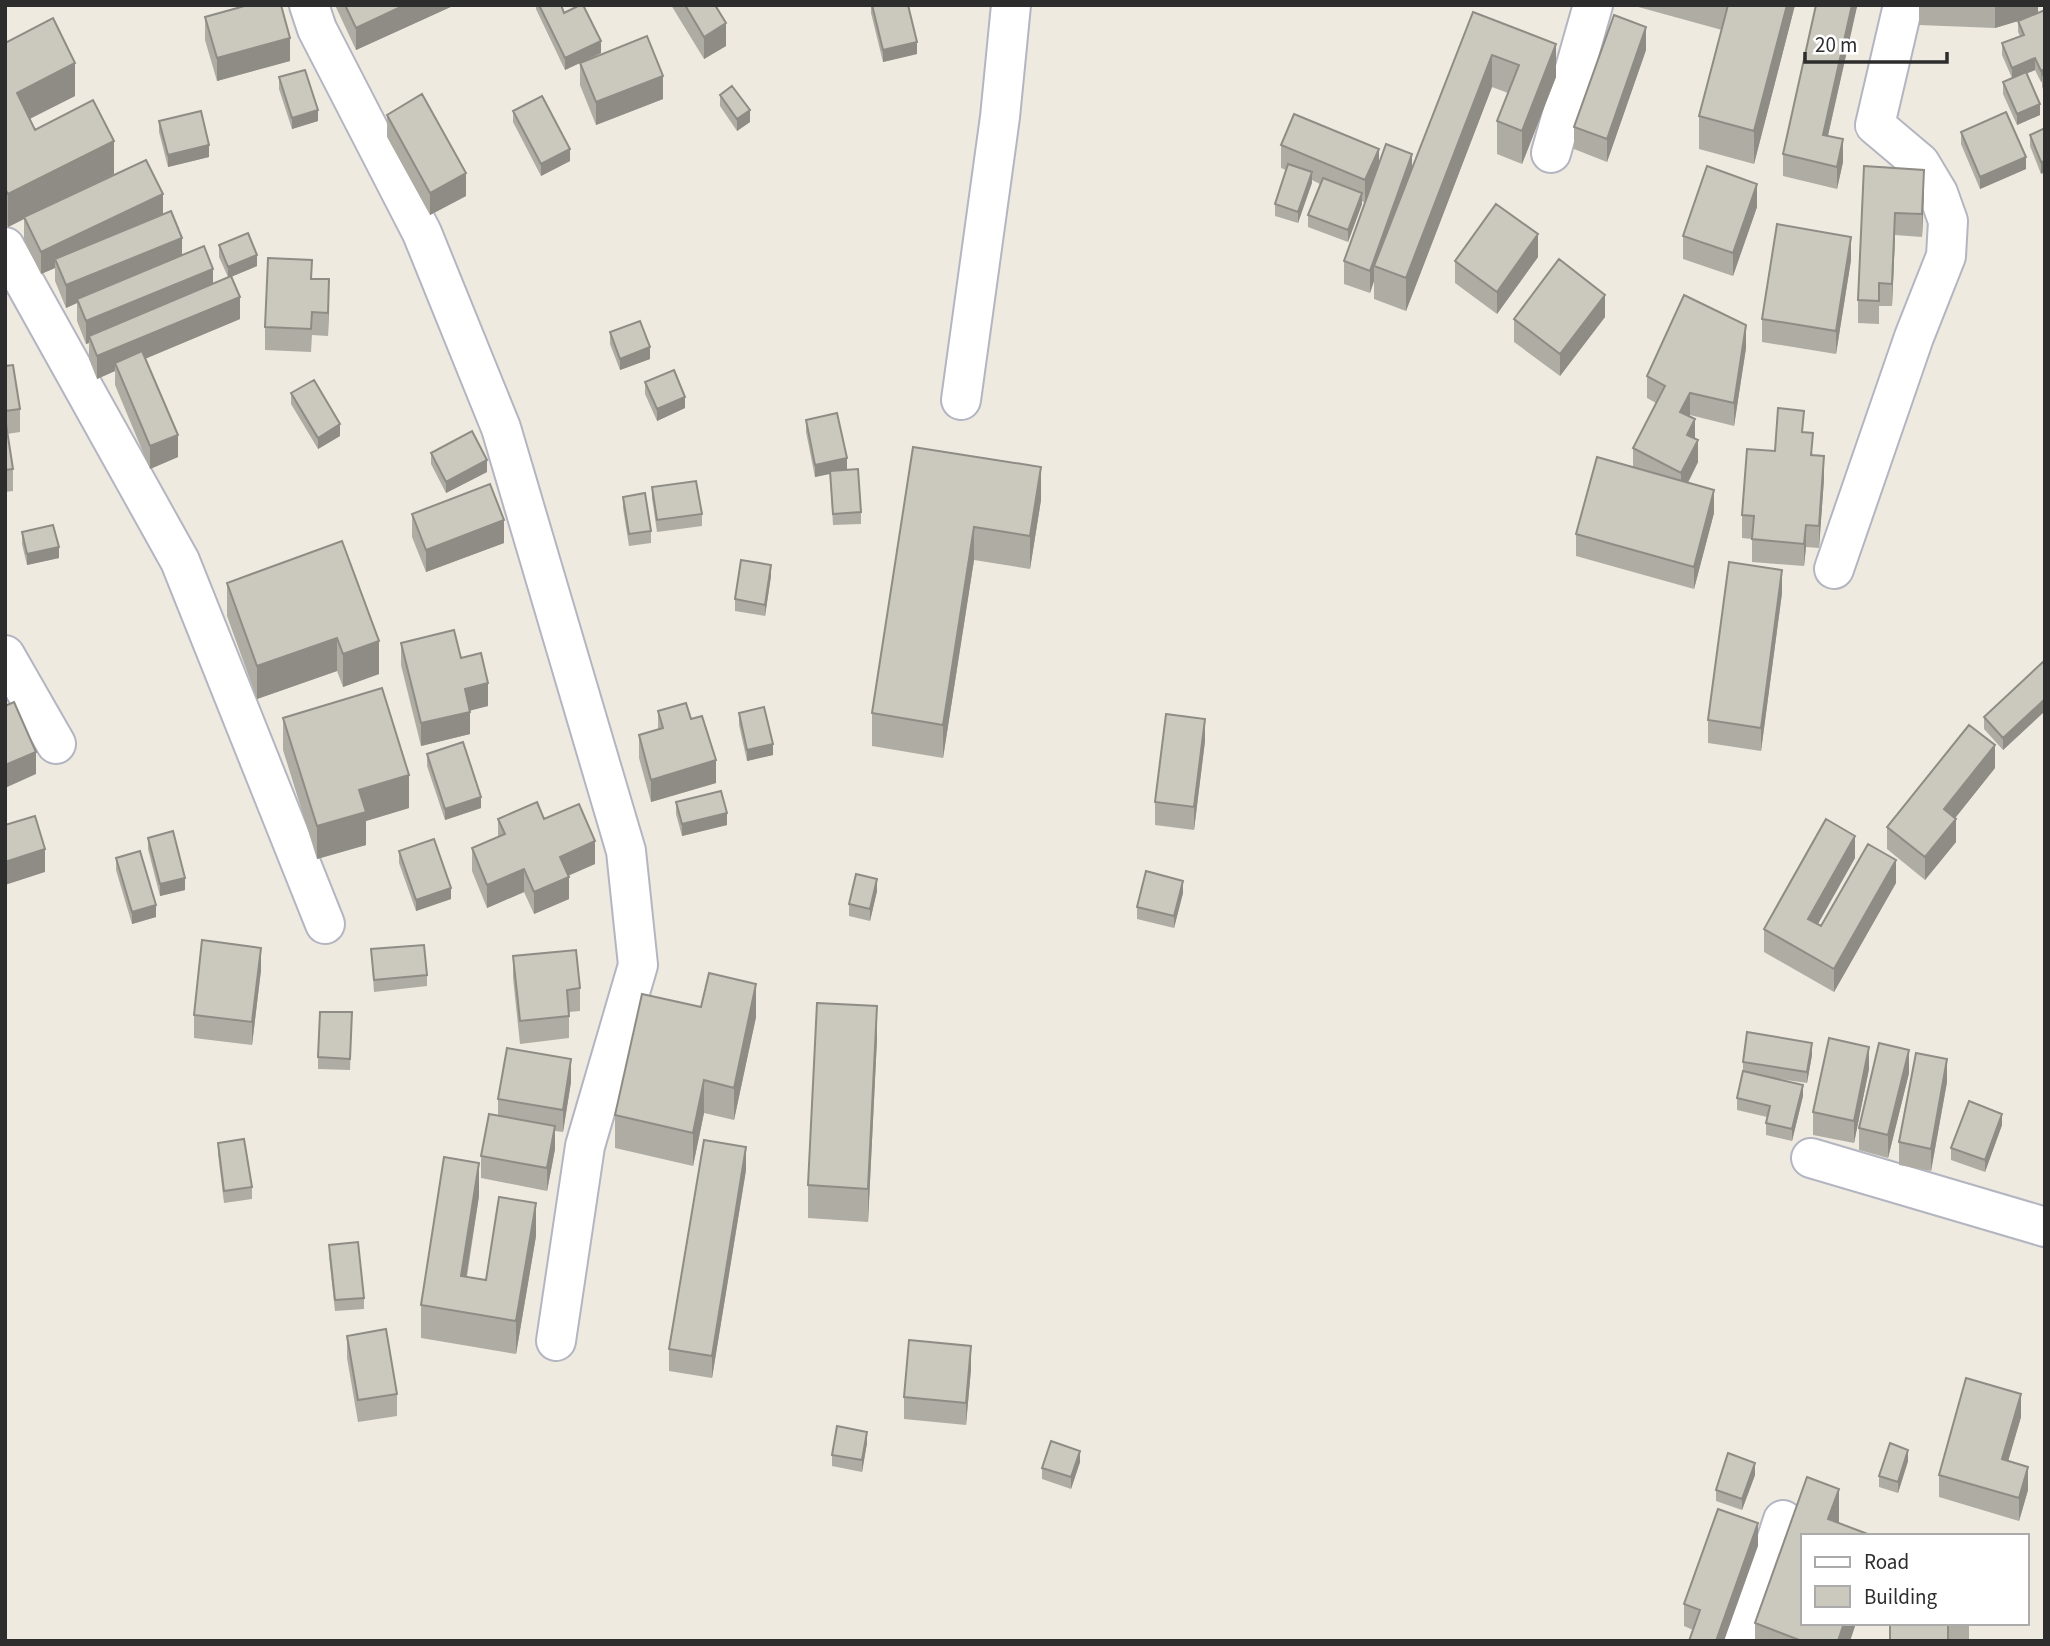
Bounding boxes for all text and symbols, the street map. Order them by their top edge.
scale bar [1805,21,1947,65]
text: 20 m [1815,30,1857,60]
legend [1801,1534,2029,1625]
text: Road [1864,1547,1909,1577]
text: Building [1864,1582,1938,1612]

